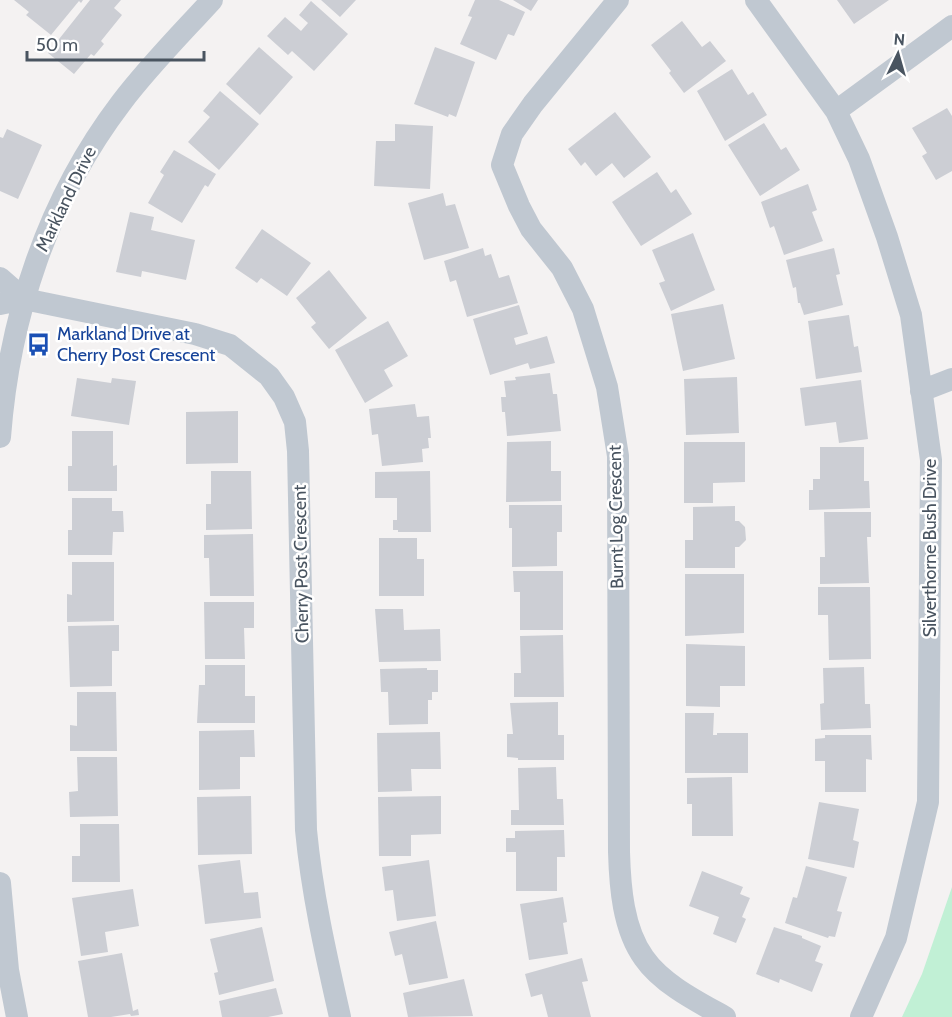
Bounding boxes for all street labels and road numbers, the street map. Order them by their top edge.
street label: Markland Drive [31,143,101,255]
street label: Burnt Log Crescent [604,445,628,589]
street label: Silverthorne Bush Drive [919,459,941,637]
street label: Cherry Post Crescent [289,485,313,643]

